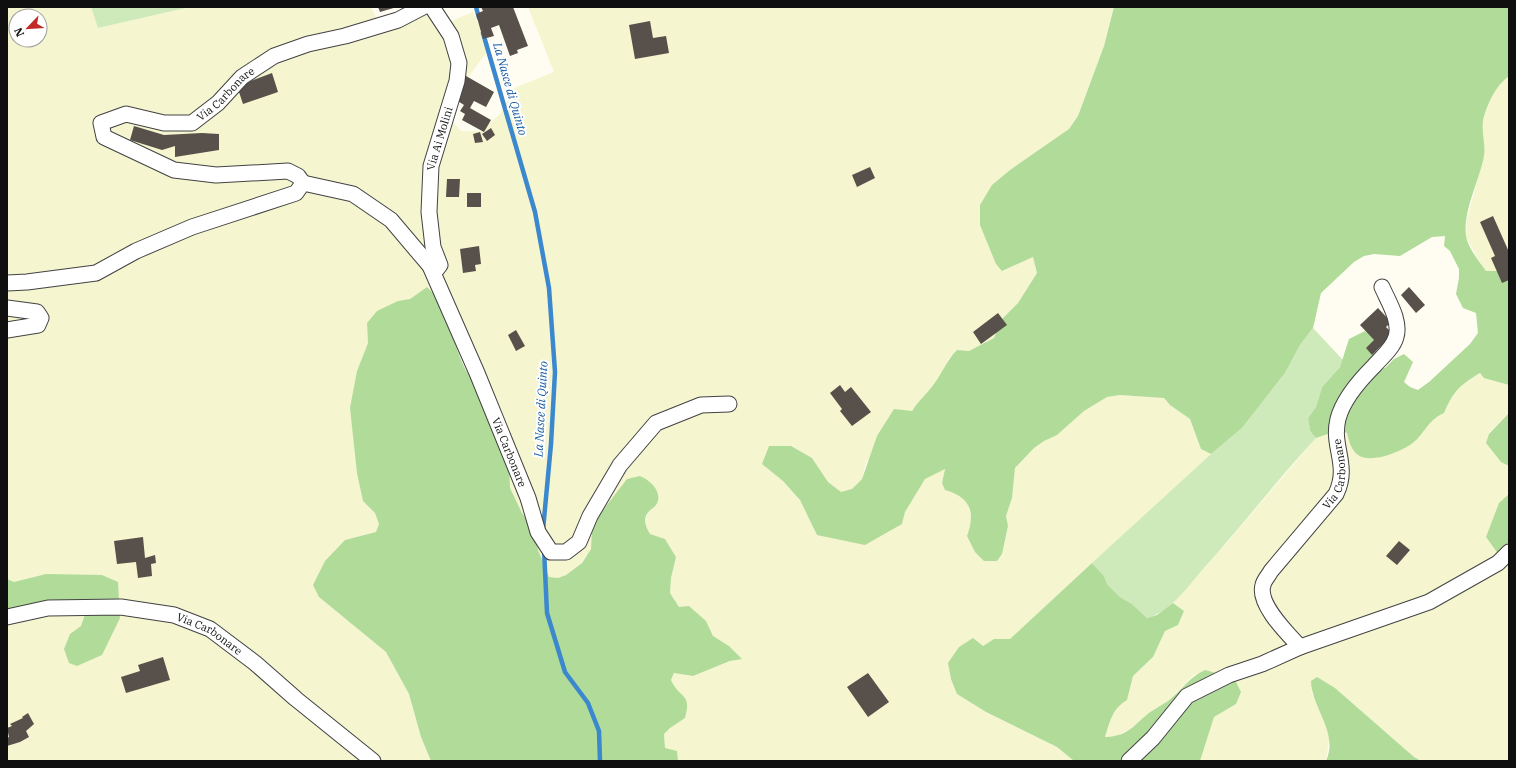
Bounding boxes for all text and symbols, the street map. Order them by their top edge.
north arrow [8,8,48,48]
text: N [11,25,27,39]
water label: La Nasce di Quinto [490,40,531,137]
street label: Via Carbonare [194,64,257,124]
street label: Via Ai Molini [424,104,456,170]
water label: La Nasce di Quinto [530,361,551,458]
street label: Via Carbonare [489,415,530,489]
street label: Via Carbonare [1319,438,1348,512]
street label: Via Carbonare [175,610,245,658]

